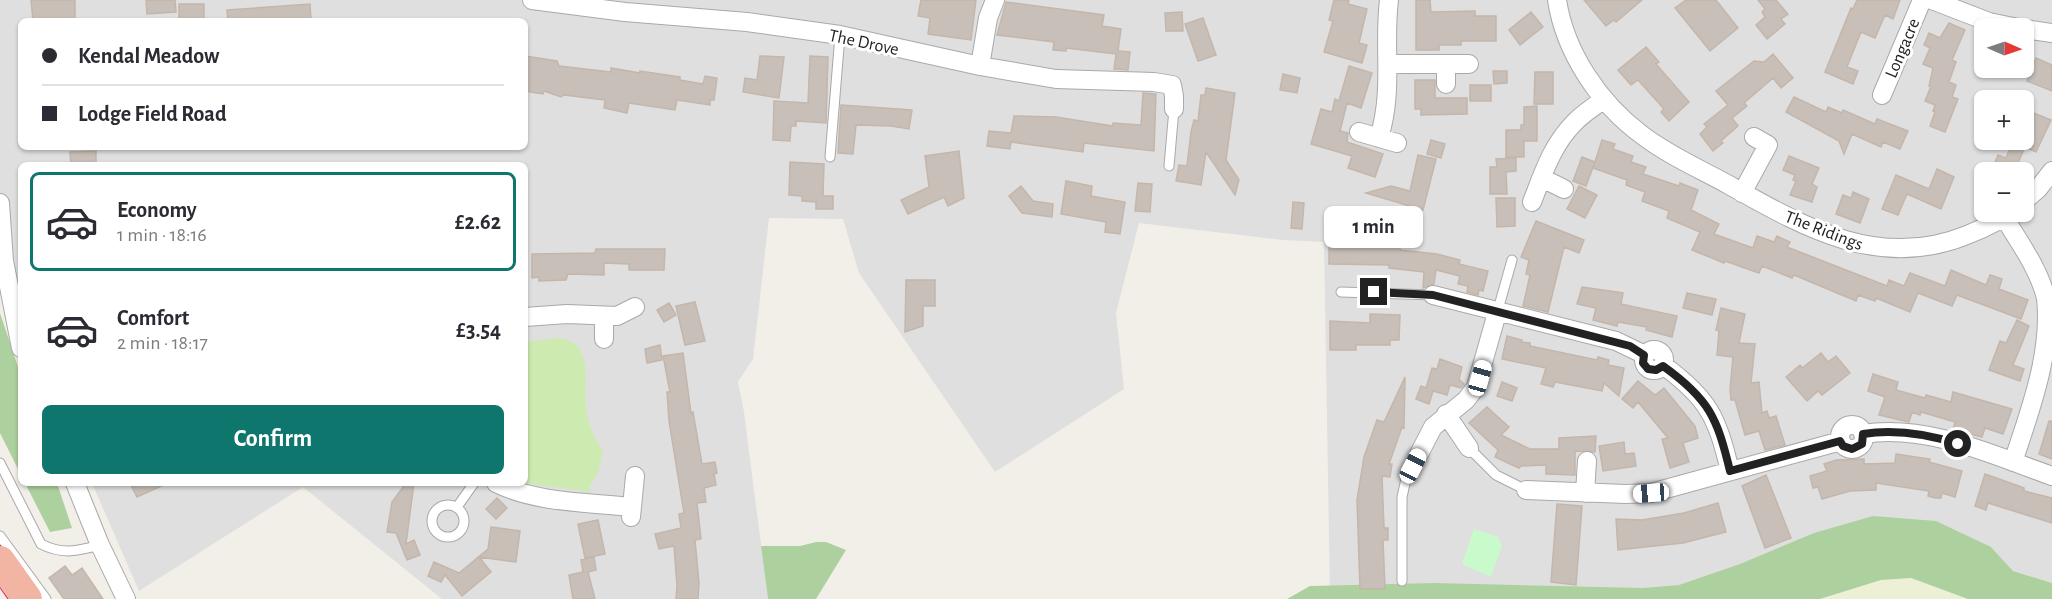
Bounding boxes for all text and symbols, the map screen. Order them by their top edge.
street label: Longacre [1882,16,1923,81]
north arrow [1974,18,2034,78]
map controls [1974,18,2034,222]
street label: The Drove [827,27,900,59]
text: Kendal Meadow [78,45,219,67]
button: + [1974,90,2034,150]
text: Lodge Field Road [78,103,226,125]
button: − [1974,162,2034,222]
icon: car [45,195,99,249]
text: Economy [117,199,197,221]
callout: 1 min [1324,205,1424,247]
street label: The Ridings [1782,208,1865,254]
text: £2.62 [455,211,501,233]
text: 1 min [1352,217,1395,237]
text: 1 min · 18:16 [117,225,207,245]
route end [1360,278,1387,305]
icon: car [45,303,99,357]
text: Comfort [117,307,189,329]
text: £3.54 [456,319,501,341]
text: 2 min · 18:17 [117,333,208,353]
car [1466,358,1494,398]
button: Confirm [42,405,504,474]
route start [1944,430,1971,457]
car [1397,446,1429,486]
car [1632,483,1670,503]

